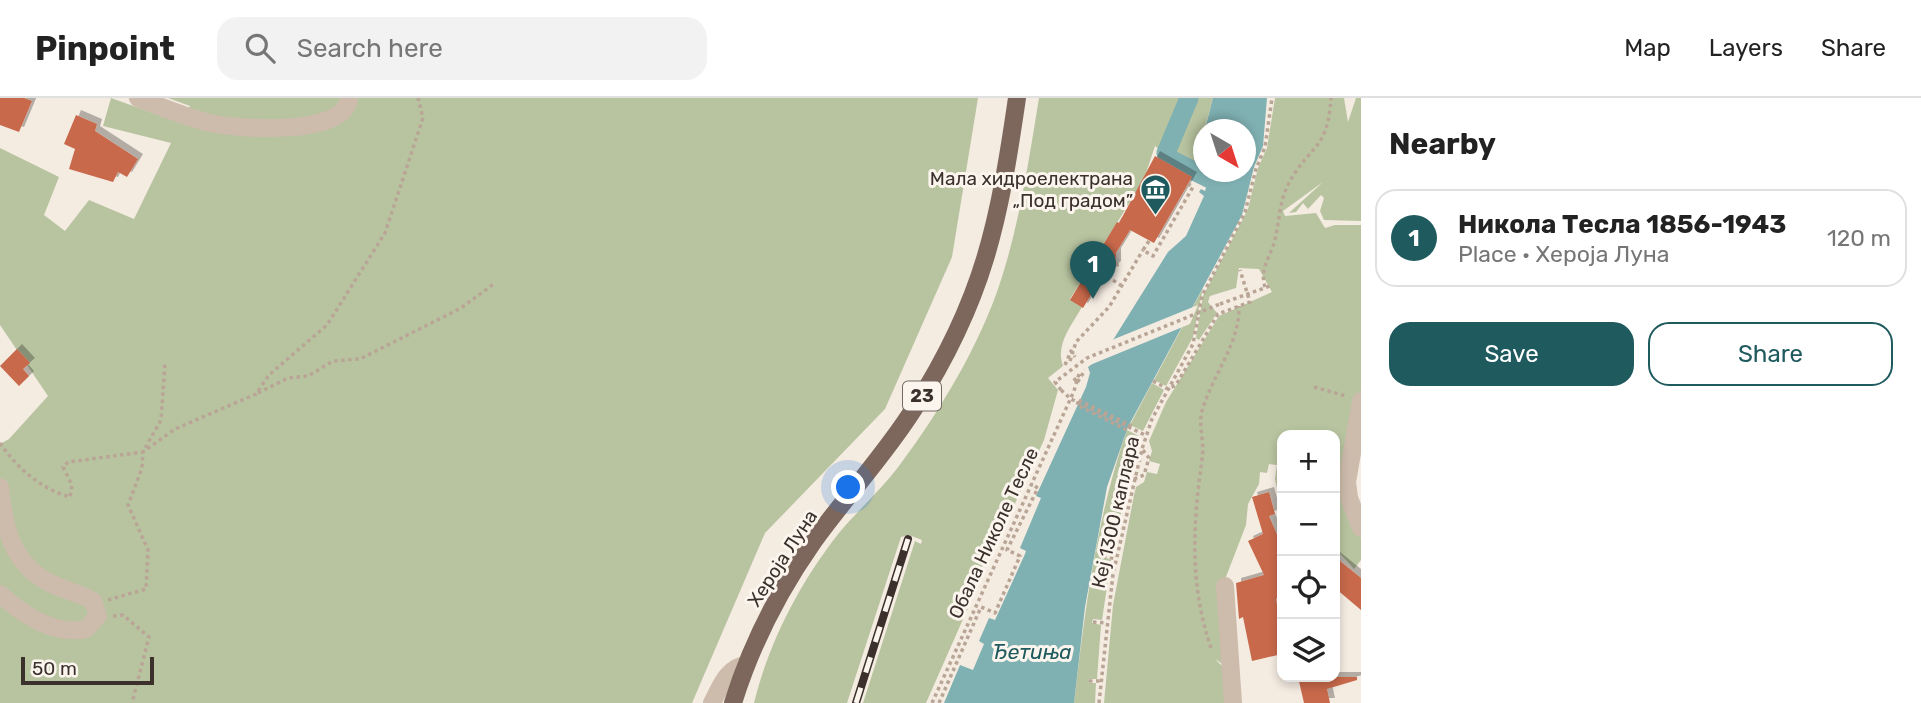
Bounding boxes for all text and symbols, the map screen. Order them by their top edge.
search box [217,17,707,80]
text: Pinpoint [35,29,175,68]
icon: search [241,29,279,67]
text: Search here [297,33,443,64]
text: Map [1624,34,1671,62]
text: Layers [1709,34,1783,62]
text: Share [1821,34,1886,62]
north arrow [1193,119,1256,182]
text: Nearby [1389,126,1496,162]
place label: Мала хидроелектрана „Под градом” [930,167,1133,212]
museum icon: Мала хидроелектрана „Под градом” [1139,172,1173,216]
text: Никола Тесла 1856-1943 [1458,209,1787,240]
text: 1 [1408,224,1420,252]
text: 120 m [1827,224,1891,252]
text: Place · Хероја Луна [1458,240,1670,268]
pin: 1 [1070,241,1116,299]
button: Save [1389,322,1634,386]
button: Share [1648,322,1893,386]
road number: 23 [903,382,941,410]
map controls [1277,430,1340,682]
button: + [1277,430,1340,493]
street label: Кеј 1300 каплара [1087,434,1144,590]
street label: Обала Николе Тесле [944,444,1043,622]
your location [831,470,865,504]
button: − [1277,493,1340,556]
street label: Хероја Луна [743,506,822,611]
button: locate [1277,556,1340,619]
button: layers [1277,619,1340,682]
water label: Ђетиња [992,639,1072,664]
scale bar [21,654,154,686]
text: 50 m [32,657,77,680]

